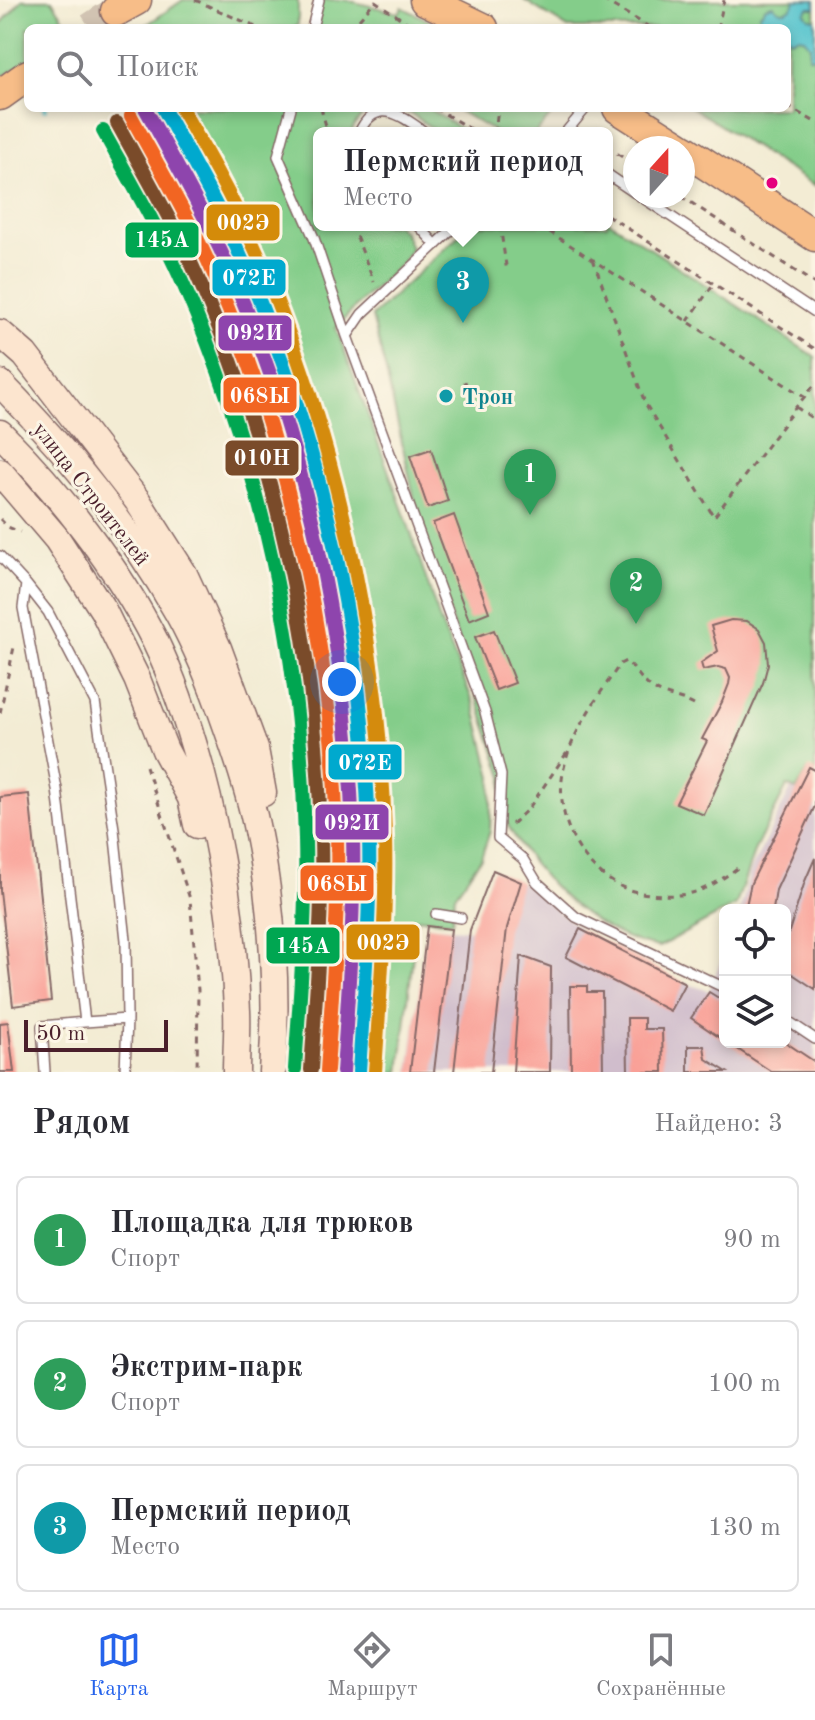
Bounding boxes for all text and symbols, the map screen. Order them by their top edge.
search box [24,24,791,112]
icon: search [52,46,96,90]
text: Поиск [116,53,199,83]
popup [313,127,613,231]
north arrow [623,136,695,208]
text: Пермский период [343,148,583,178]
unlabelled marker [764,175,780,191]
text: Место [343,185,413,211]
line badge: 002Э [205,203,281,242]
text: 002Э [217,213,269,235]
line badge: 145А [124,221,200,259]
text: 145А [135,230,190,252]
pin: 3 [437,257,489,323]
line badge: 072Е [211,258,287,297]
text: 072Е [222,268,276,290]
line badge: 092И [217,314,293,352]
text: 092И [227,323,283,345]
line badge: 068Ы [222,376,298,414]
text: 068Ы [230,386,290,408]
marker: Трон [437,387,455,405]
place label: Трон [462,387,513,409]
street label: улица Строителей [28,418,153,570]
line badge: 010Н [224,439,300,477]
text: 010Н [234,448,290,470]
pin: 1 [504,449,556,515]
pin: 2 [610,558,662,624]
your location [322,662,362,702]
line badge: 072Е [327,743,403,781]
text: 072Е [338,753,392,775]
line badge: 092И [314,803,390,841]
text: 092И [324,813,380,835]
line badge: 068Ы [299,864,375,902]
text: 068Ы [307,874,367,896]
map controls [719,904,791,1048]
button: locate [719,904,791,976]
line badge: 002Э [345,923,421,961]
line badge: 145А [265,926,341,965]
text: 002Э [357,933,409,955]
text: 145А [276,936,331,958]
button: layers [719,976,791,1048]
scale bar [24,1016,168,1052]
text: 50 m [36,1023,85,1045]
text: Рядом [32,1107,131,1141]
text: Найдено: 3 [654,1111,783,1137]
text: Площадка для трюков [110,1209,414,1239]
text: 1 [52,1227,68,1253]
text: 90 m [723,1227,781,1253]
text: Спорт [110,1246,180,1272]
text: Экстрим-парк [110,1353,303,1383]
text: 2 [52,1371,68,1397]
text: 100 m [708,1371,781,1397]
text: Спорт [110,1390,180,1416]
text: Пермский период [110,1497,351,1527]
text: 3 [52,1515,68,1541]
text: 130 m [708,1515,781,1541]
text: Место [110,1534,180,1560]
tab: Карта [89,1628,149,1703]
tab: Маршрут [327,1628,418,1703]
tab: Сохранённые [596,1628,726,1703]

